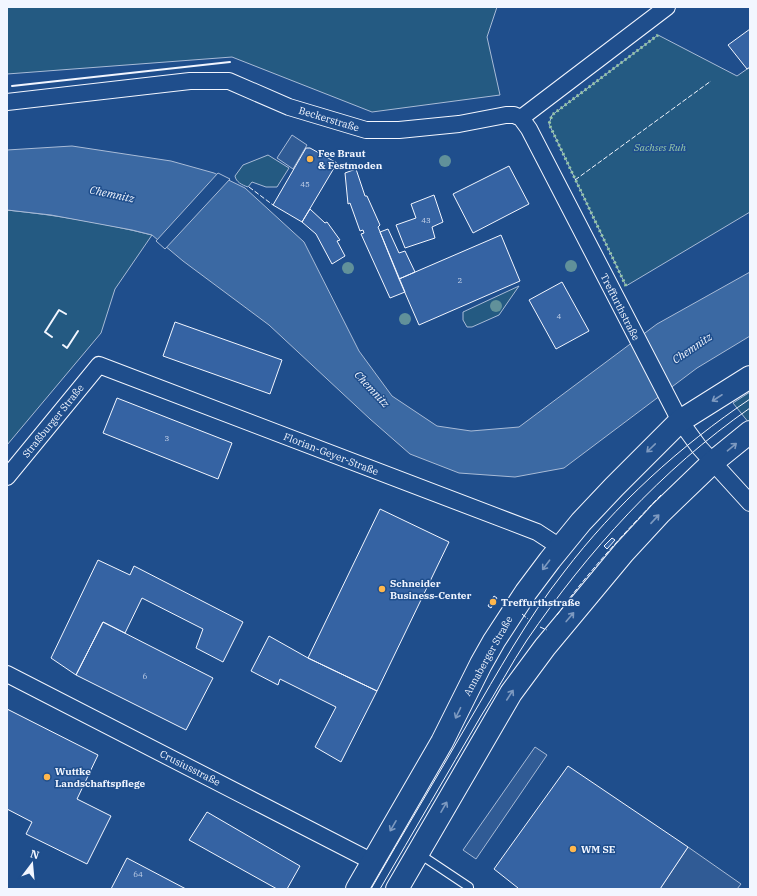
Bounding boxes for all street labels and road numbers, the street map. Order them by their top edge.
street label: Beckerstraße [297,104,361,134]
street label: Treffurthstraße [598,271,642,343]
street label: Straßburger Straße [19,382,87,460]
street label: Florian-Geyer-Straße [282,430,380,478]
street label: Annaberger Straße [461,614,515,698]
street label: Crusiusstraße [158,747,222,789]

